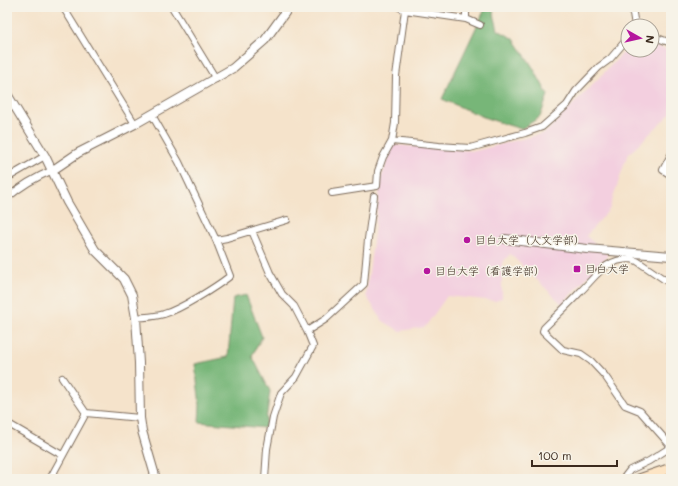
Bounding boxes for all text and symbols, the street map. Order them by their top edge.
north arrow [620,18,660,58]
text: N [642,34,658,45]
place label: 目白大学（人文学部） [475,232,585,247]
marker: 目白大学（人文学部） [462,235,472,245]
place label: 目白大学 [585,261,629,276]
place label: 目白大学（看護学部） [435,263,545,278]
marker: 目白大学 [572,264,582,274]
marker: 目白大学（看護学部） [422,266,432,276]
scale bar [532,442,617,468]
text: 100 m [538,447,572,463]

